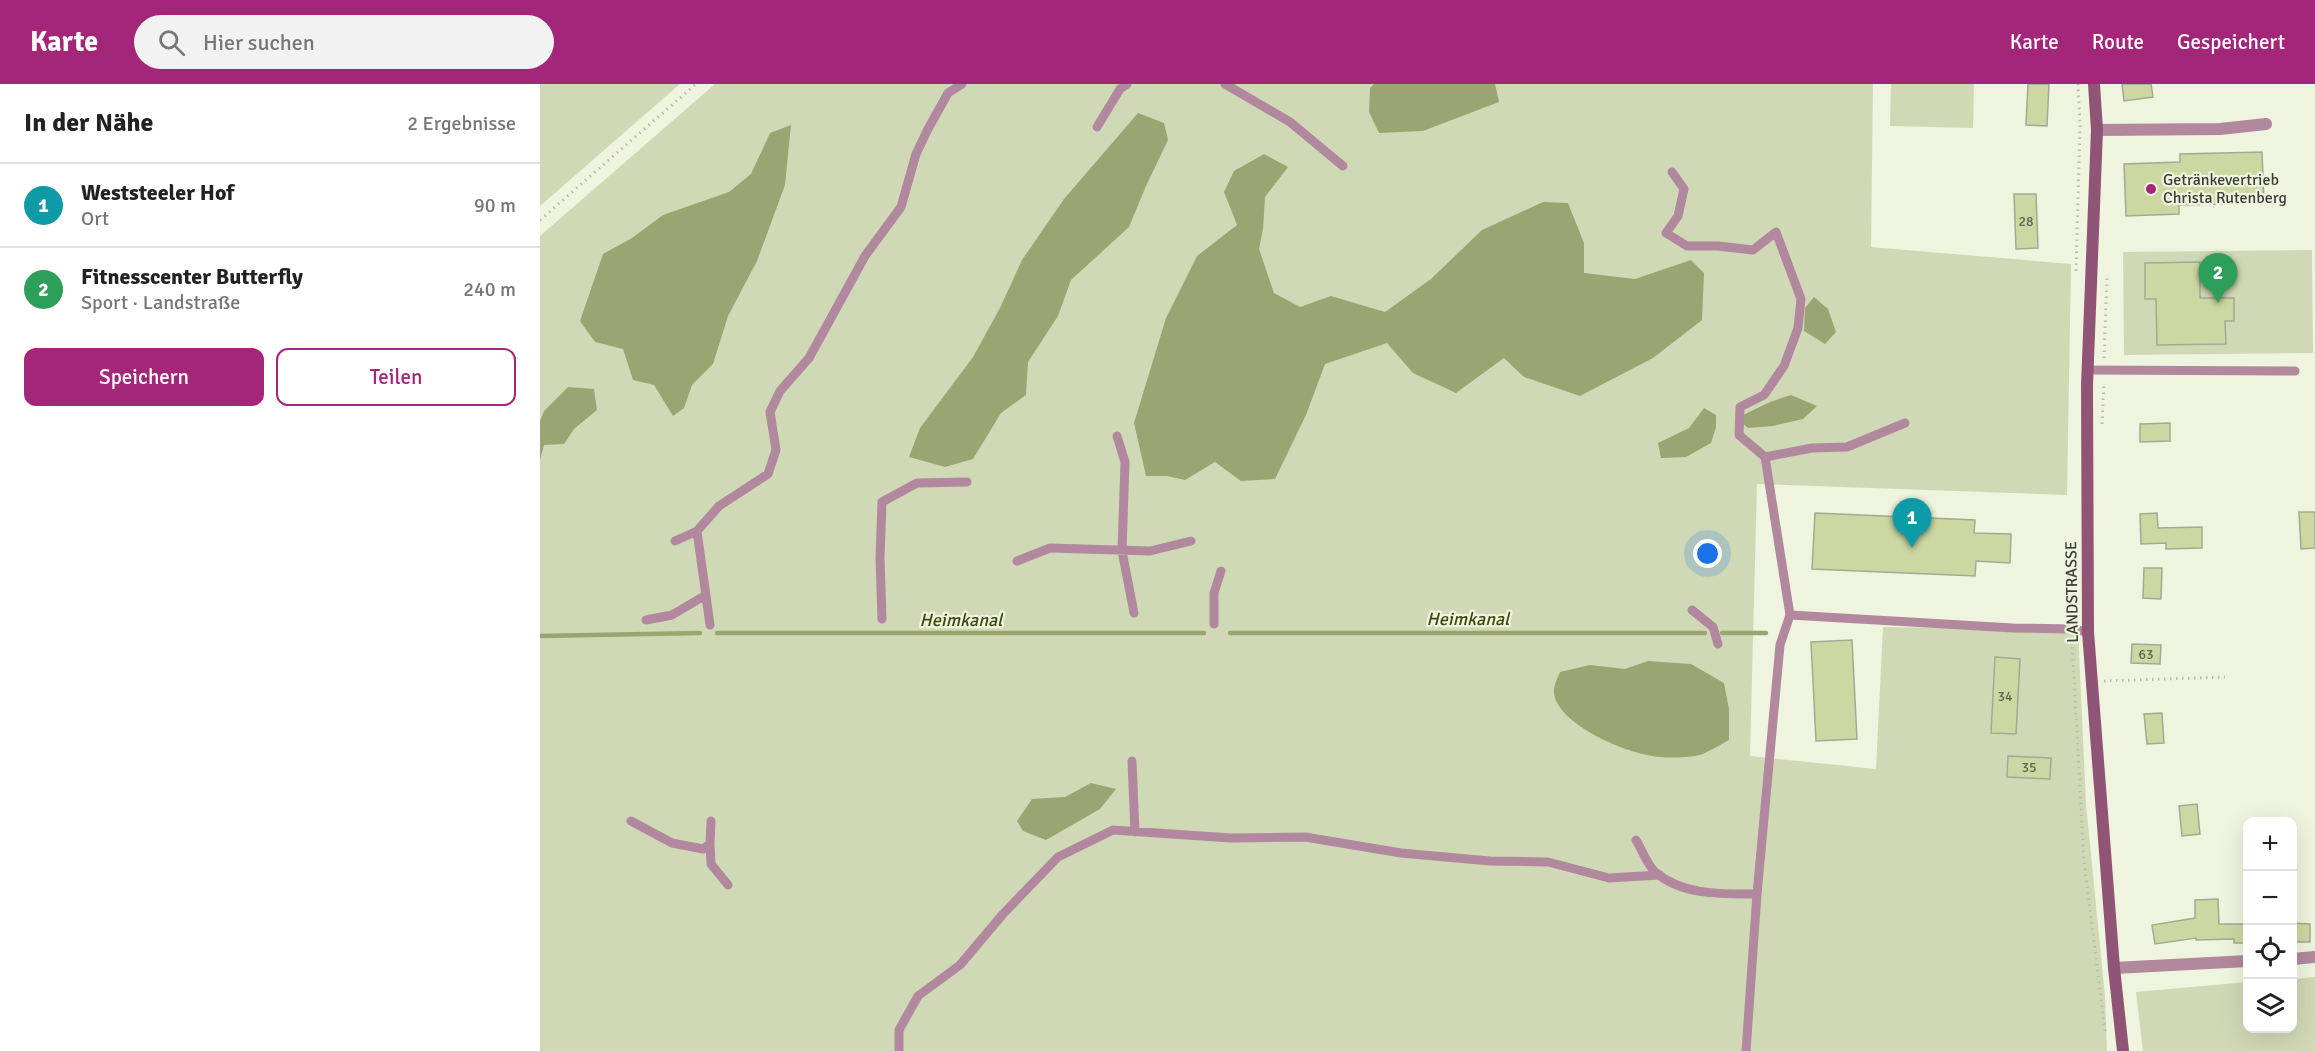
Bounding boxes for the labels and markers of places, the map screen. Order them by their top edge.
place label: Getränkevertrieb Christa Rutenberg [2163,170,2287,208]
marker: Getränkevertrieb Christa Rutenberg [2144,182,2158,196]
pin: 2 [2198,254,2238,303]
pin: 1 [1892,498,1932,548]

